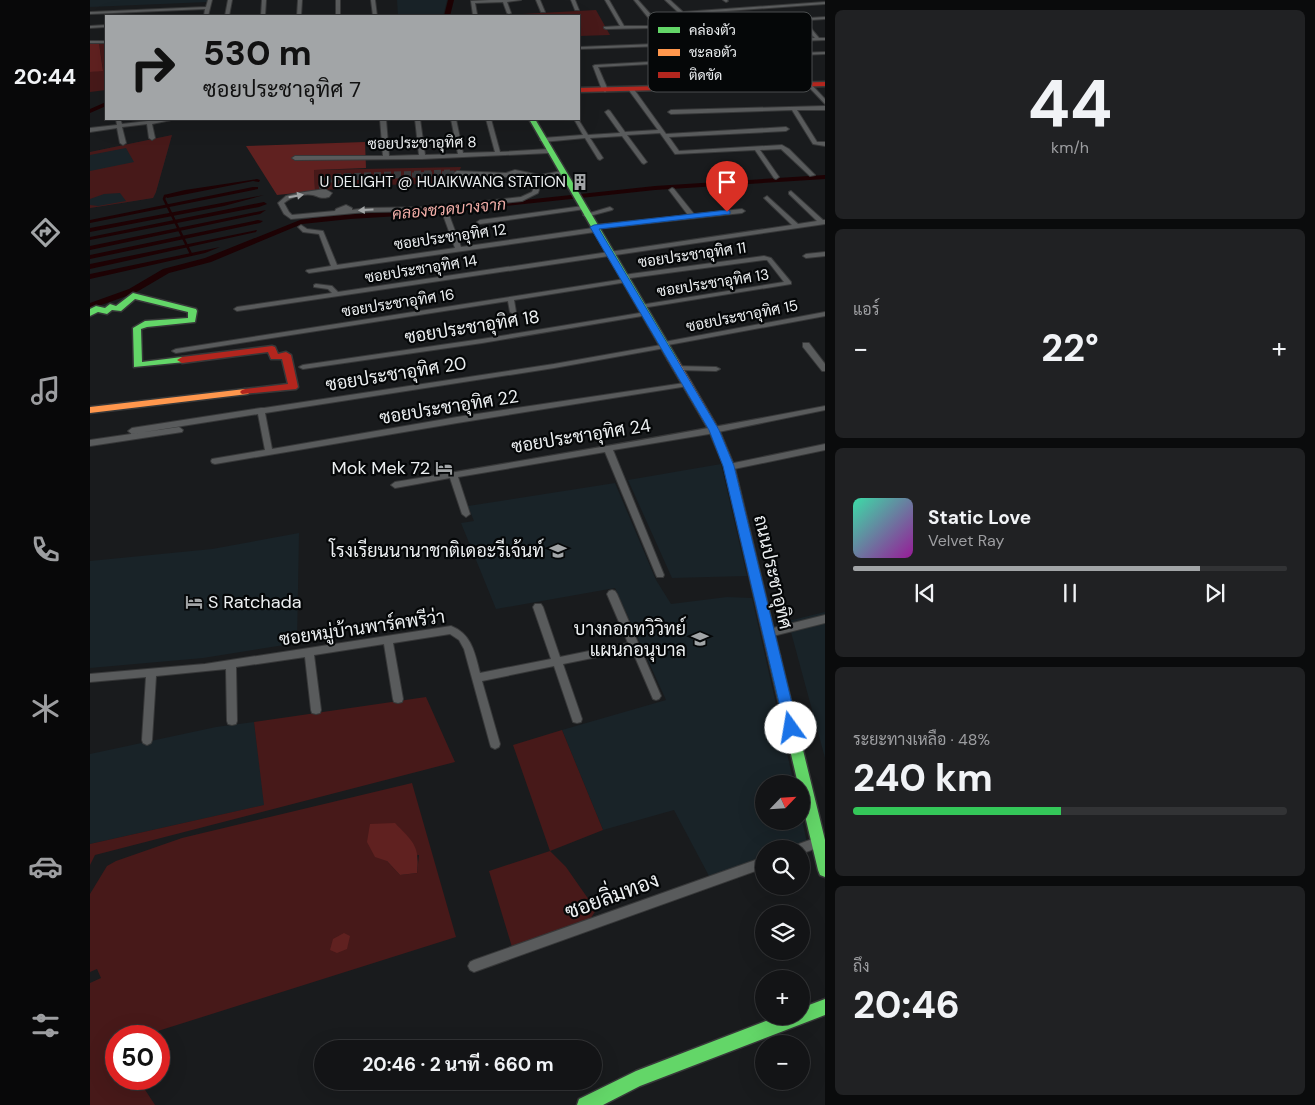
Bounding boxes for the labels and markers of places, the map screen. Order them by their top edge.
pin [706,161,748,212]
place label: U DELIGHT @ HUAIKWANG STATION [320,172,566,192]
building icon: U DELIGHT @ HUAIKWANG STATION [570,172,590,192]
place label: Mok Mek 72 [332,456,430,480]
hotel icon: Mok Mek 72 [434,458,454,478]
place label: โรงเรียนนานาชาติเดอะรีเจ้นท์ [328,538,544,563]
school or university icon: โรงเรียนนานาชาติเดอะรีเจ้นท์ [548,541,568,561]
place label: S Ratchada [208,590,302,614]
hotel icon: S Ratchada [184,592,204,612]
place label: บางกอกทวิวิทย์ แผนกอนุบาล [574,616,686,662]
school or university icon: บางกอกทวิวิทย์ แผนกอนุบาล [690,629,710,649]

